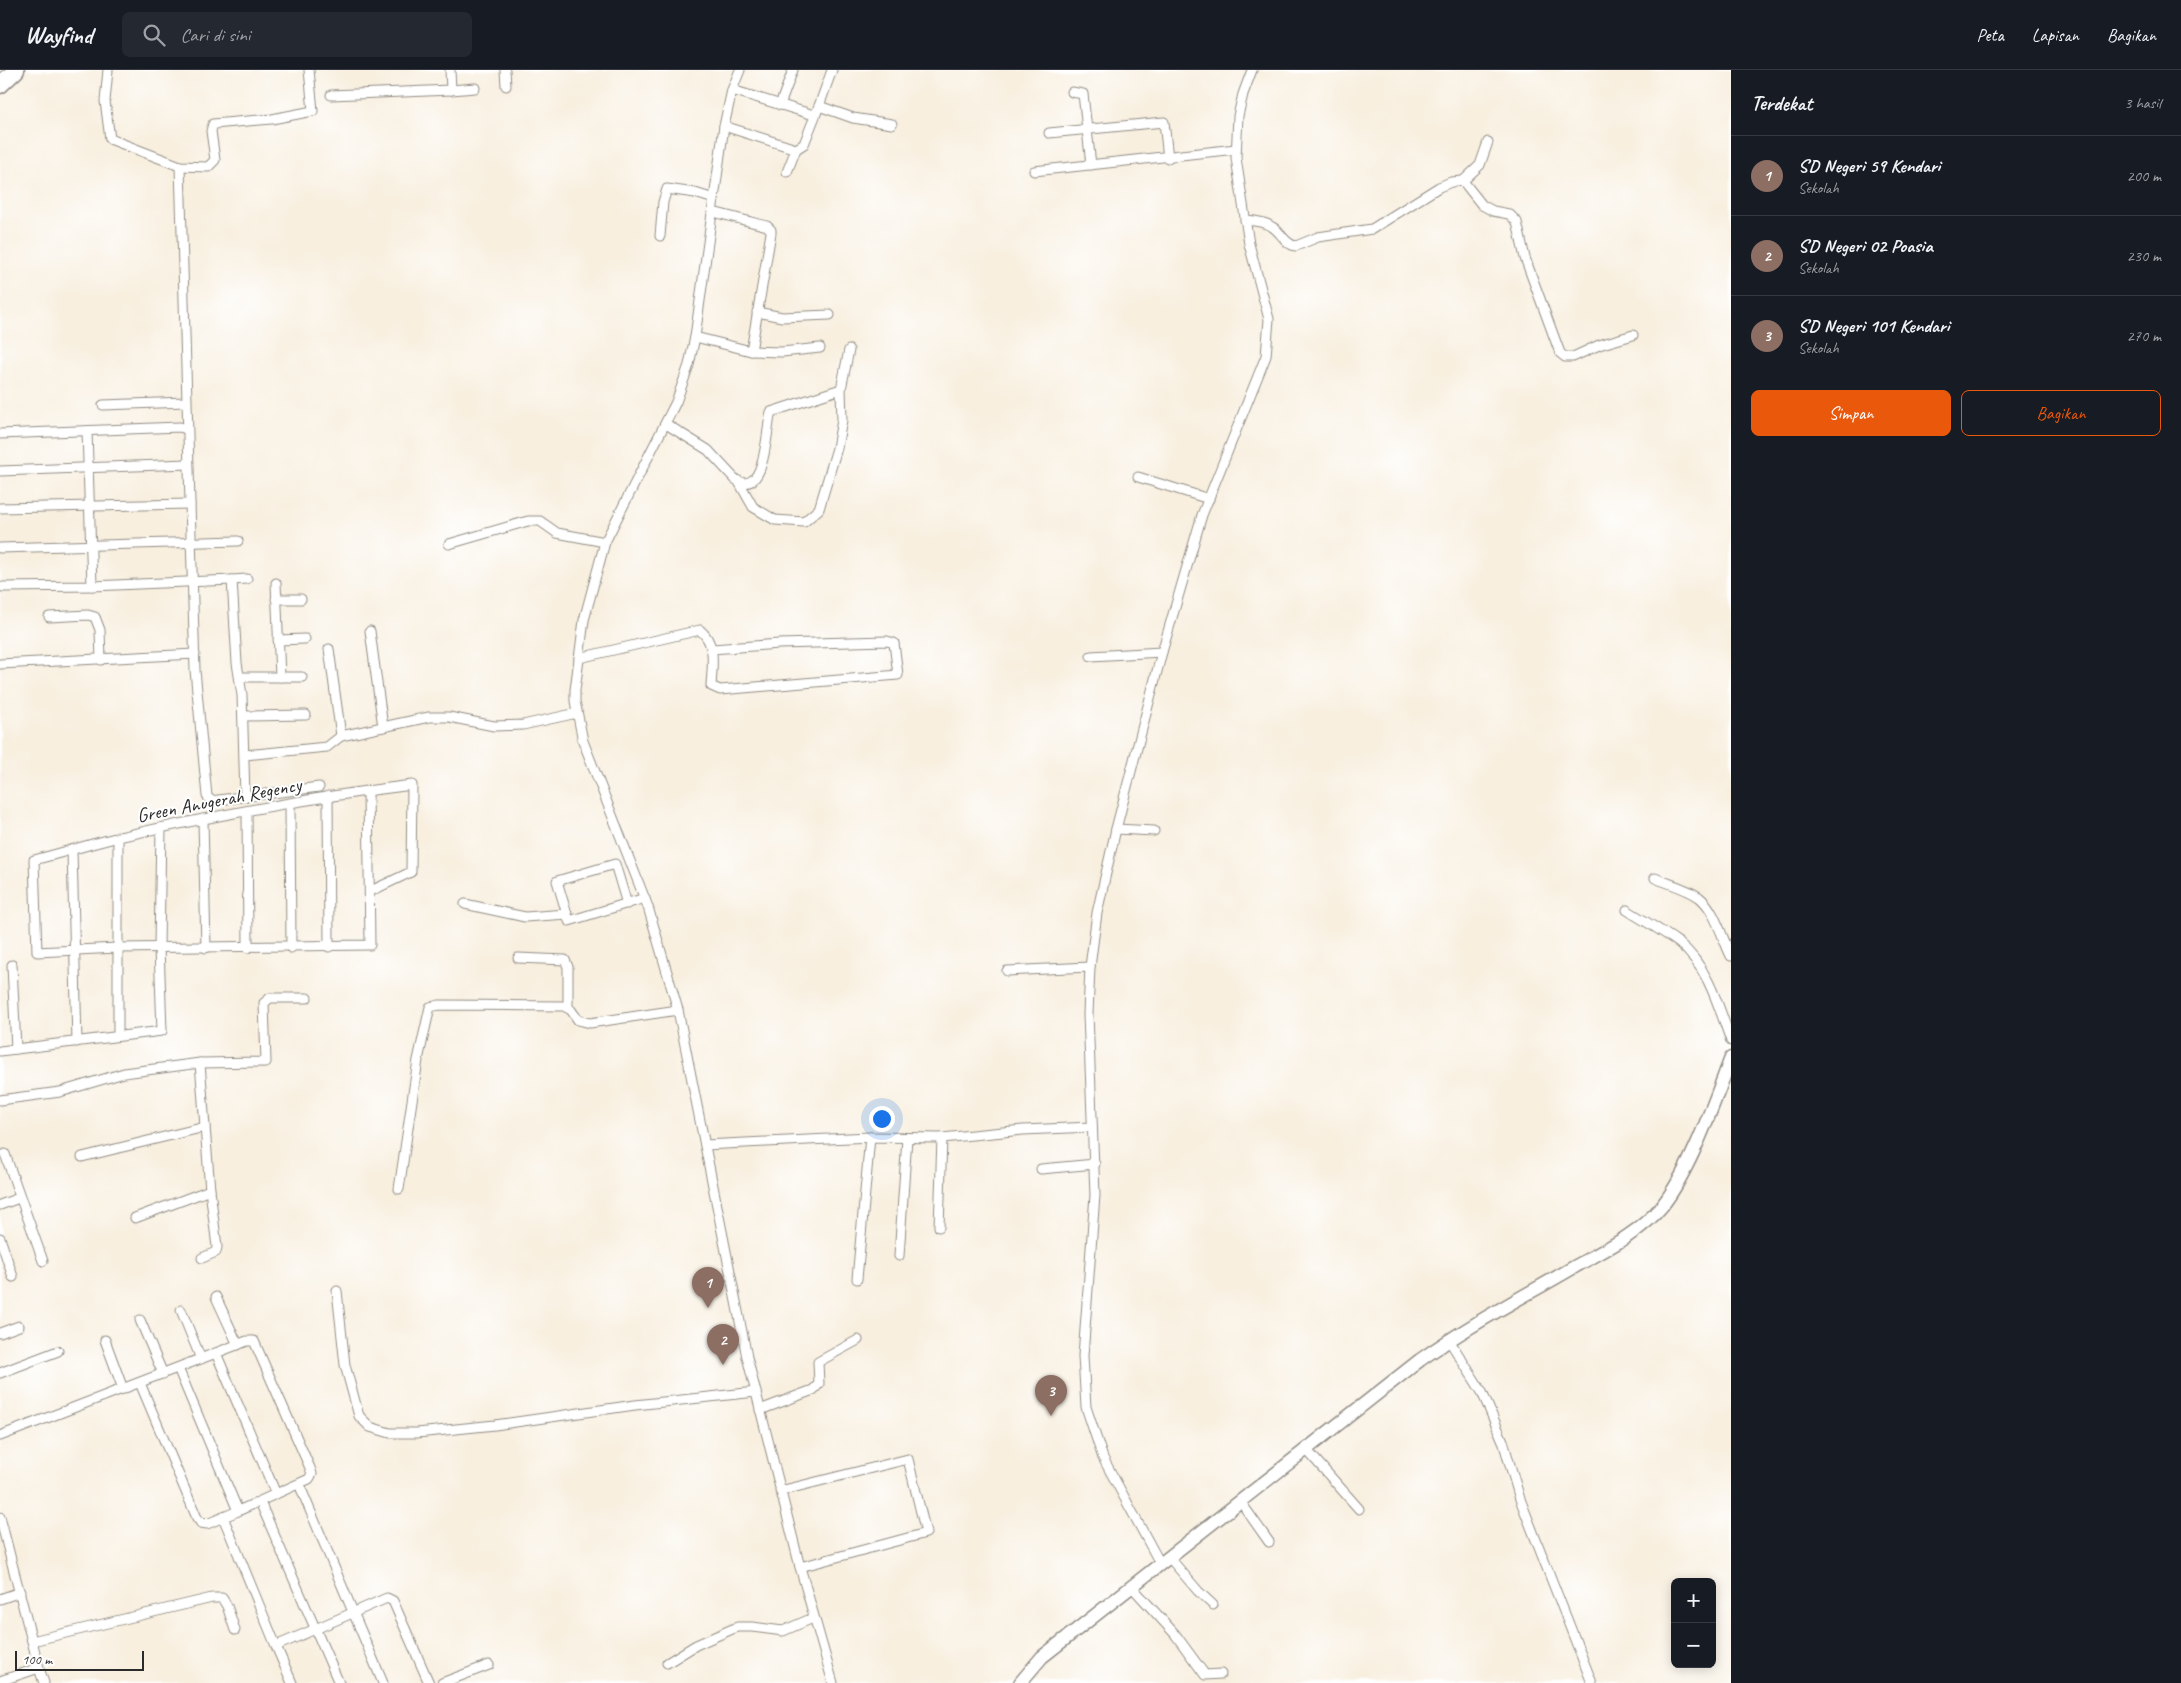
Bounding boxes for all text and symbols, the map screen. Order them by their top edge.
search box [122,12,472,57]
text: Wayfind [25,20,92,50]
icon: search [140,21,168,49]
text: Cari di sini [180,23,250,47]
text: Peta [1977,24,2004,46]
text: Lapisan [2032,24,2079,46]
text: Bagikan [2107,24,2156,46]
text: Terdekat [1751,90,1812,116]
text: 3 hasil [2124,93,2161,113]
text: SD Negeri 59 Kendari [1798,154,1940,178]
text: 1 [1763,166,1771,186]
text: 200 m [2127,166,2161,186]
text: Sekolah [1798,178,1839,198]
text: SD Negeri 02 Poasia [1798,234,1933,258]
text: 2 [1763,246,1771,266]
text: 230 m [2127,246,2161,266]
text: Sekolah [1798,258,1839,278]
text: SD Negeri 101 Kendari [1798,314,1949,338]
text: 3 [1763,326,1771,346]
text: 270 m [2127,326,2161,346]
text: Sekolah [1798,338,1839,358]
button: Simpan [1751,390,1951,436]
button: Bagikan [1961,390,2161,436]
street label: Green Anugerah Regency [135,771,305,828]
your location [869,1106,895,1132]
pin: 1 [692,1267,724,1308]
pin: 2 [707,1324,739,1365]
pin: 3 [1035,1375,1067,1416]
map controls [1671,1578,1716,1668]
button: + [1671,1578,1716,1623]
button: − [1671,1623,1716,1668]
scale bar [15,1648,144,1671]
text: 100 m [22,1651,52,1668]

